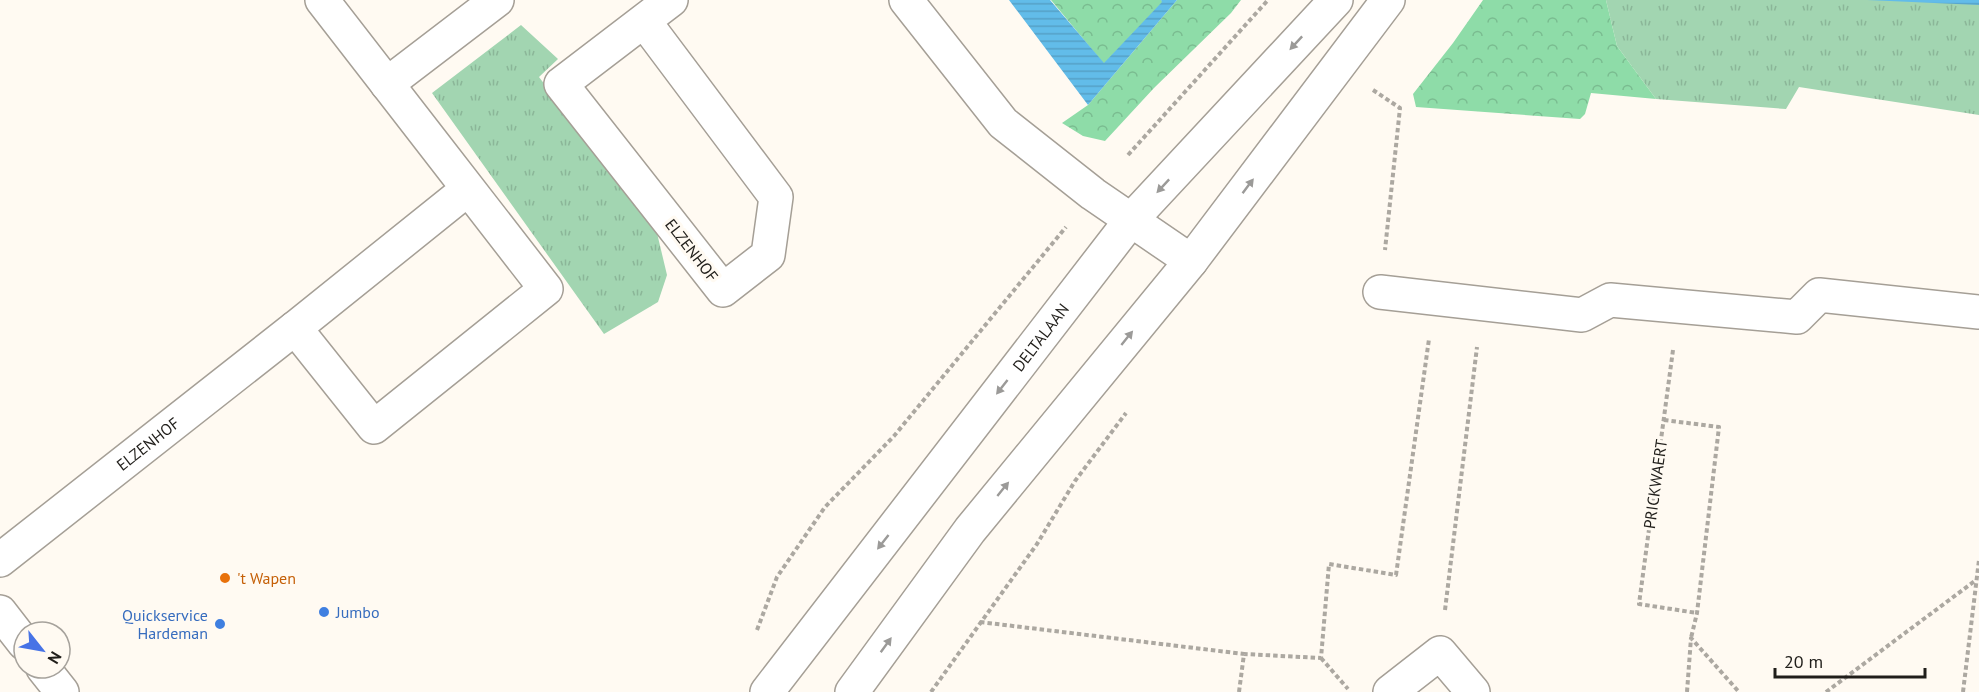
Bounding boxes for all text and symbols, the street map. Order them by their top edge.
one-way arrow [1290,35,1303,50]
one-way arrow [1156,178,1170,193]
one-way arrow [1242,178,1254,194]
street label: ELZENHOF [661,215,723,285]
street label: DELTALAAN [1008,299,1073,375]
one-way arrow [1120,331,1133,346]
one-way arrow [997,380,1009,395]
street label: ELZENHOF [112,413,183,475]
street label: PRICKWAERT [1639,438,1671,530]
one-way arrow [997,481,1010,497]
one-way arrow [878,534,890,549]
place label: 't Wapen [237,568,296,588]
marker: 't Wapen [218,571,232,585]
place label: Jumbo [335,602,380,622]
place label: Quickservice Hardeman [122,605,208,643]
marker: Jumbo [317,605,331,619]
marker: Quickservice Hardeman [213,617,227,631]
north arrow [12,620,72,680]
one-way arrow [880,637,892,653]
scale bar [1775,641,1925,679]
text: N [44,648,66,667]
text: 20 m [1784,650,1823,673]

